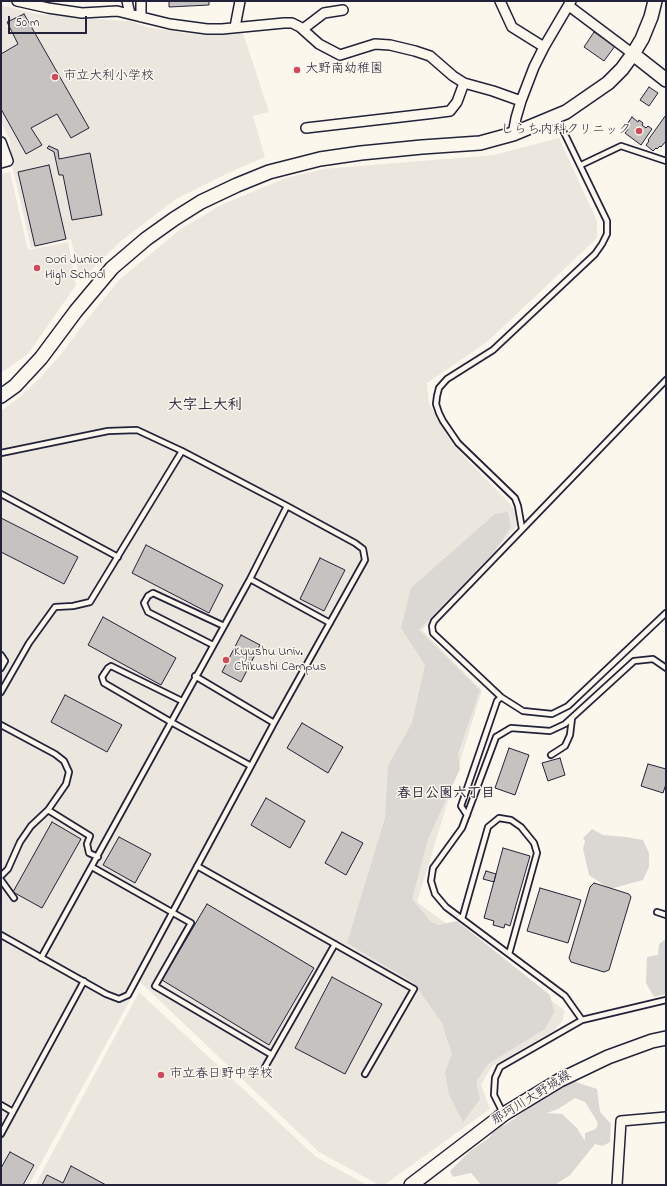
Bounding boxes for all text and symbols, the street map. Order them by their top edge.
scale bar [10,8,89,34]
text: 50 m [15,14,39,32]
place label: 大野南幼稚園 [305,62,383,78]
marker: 大野南幼稚園 [292,65,302,75]
place label: 市立大利小学校 [63,69,154,85]
marker: 市立大利小学校 [50,72,60,82]
place label: しらち内科クリニック [501,123,631,139]
marker: しらち内科クリニック [634,126,644,136]
place label: Oori Junior High School [45,253,105,284]
marker: Oori Junior High School [32,263,42,273]
district label: 大字上大利 [168,398,242,416]
place label: Kyushu Univ. Chikushi Campus [234,645,326,676]
marker: Kyushu Univ. Chikushi Campus [221,655,231,665]
district label: 春日公園六丁目 [397,787,495,803]
place label: 市立春日野中学校 [169,1067,273,1083]
street label: 那珂川大野城線 [489,1068,575,1130]
marker: 市立春日野中学校 [156,1070,166,1080]

